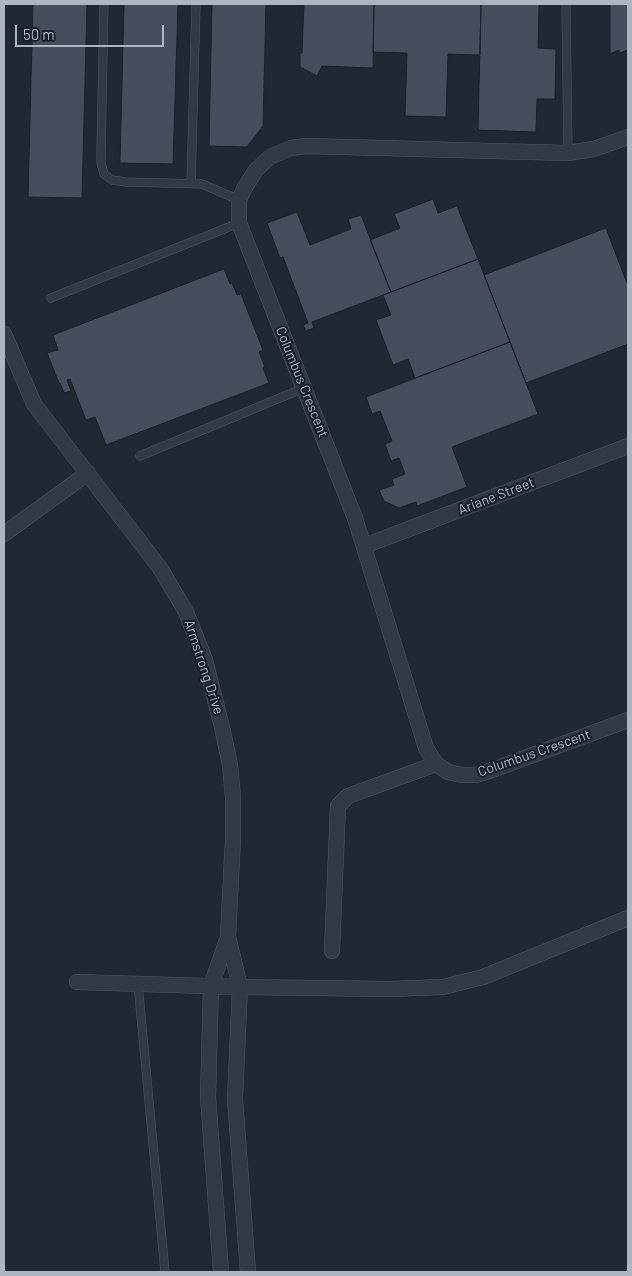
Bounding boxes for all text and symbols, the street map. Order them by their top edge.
scale bar [18,15,166,47]
text: 50 m [23,25,55,43]
street label: Columbus Crescent [272,324,332,440]
street label: Ariane Street [456,474,536,518]
street label: Armstrong Drive [181,617,227,717]
street label: Columbus Crescent [475,726,593,780]

